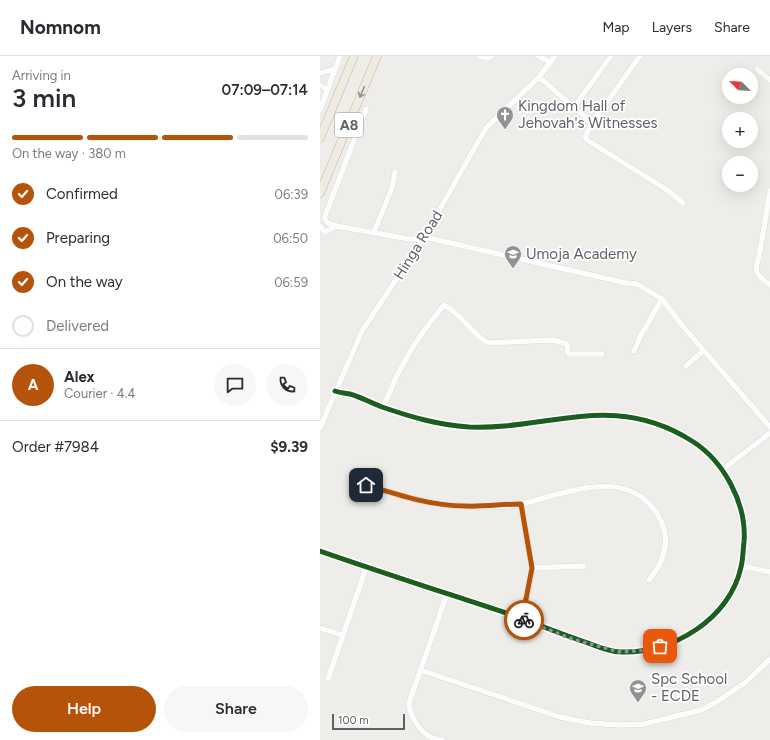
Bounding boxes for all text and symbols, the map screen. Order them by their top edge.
text: Nomnom [20,16,101,39]
text: Map [602,19,630,36]
text: Layers [652,19,692,36]
text: Share [714,19,750,36]
text: Arriving in [12,68,71,83]
north arrow [722,68,758,104]
map controls [722,68,758,192]
text: 07:09–07:14 [222,81,308,99]
text: 3 min [12,82,76,114]
one-way arrow [358,86,366,98]
place label: Kingdom Hall of Jehovah's Witnesses [518,97,657,132]
church icon: Kingdom Hall of Jehovah's Witnesses [495,105,515,130]
button: + [722,112,758,148]
road number: A8 [335,113,363,137]
text: On the way · 380 m [12,146,126,161]
button: − [722,156,758,192]
icon: check [12,183,34,205]
text: Confirmed [46,185,118,203]
text: 06:39 [275,187,308,202]
street label: Hinga Road [390,207,446,283]
icon: check [12,227,34,249]
text: Preparing [46,229,110,247]
text: 06:50 [273,231,308,246]
school or university icon: Umoja Academy [503,244,523,269]
place label: Umoja Academy [526,245,637,263]
icon: check [12,271,34,293]
text: On the way [46,273,123,291]
text: 06:59 [274,275,308,290]
text: Delivered [46,317,109,335]
button: chat [214,364,256,406]
button: phone [266,364,308,406]
text: Alex [64,368,94,386]
text: A [28,376,38,394]
text: Courier · 4.4 [64,386,136,401]
text: Order #7984 [12,438,99,456]
text: $9.39 [270,438,308,456]
pin [349,468,383,502]
icon: home [355,474,377,496]
courier [504,600,544,640]
icon: bike [513,609,535,631]
pin [643,629,677,663]
icon: bag [649,635,671,657]
place label: Spc School - ECDE [651,670,727,705]
school or university icon: Spc School - ECDE [628,678,648,703]
button: Help [12,686,156,732]
button: Share [164,686,308,732]
scale bar [332,712,405,731]
text: 100 m [338,714,369,727]

